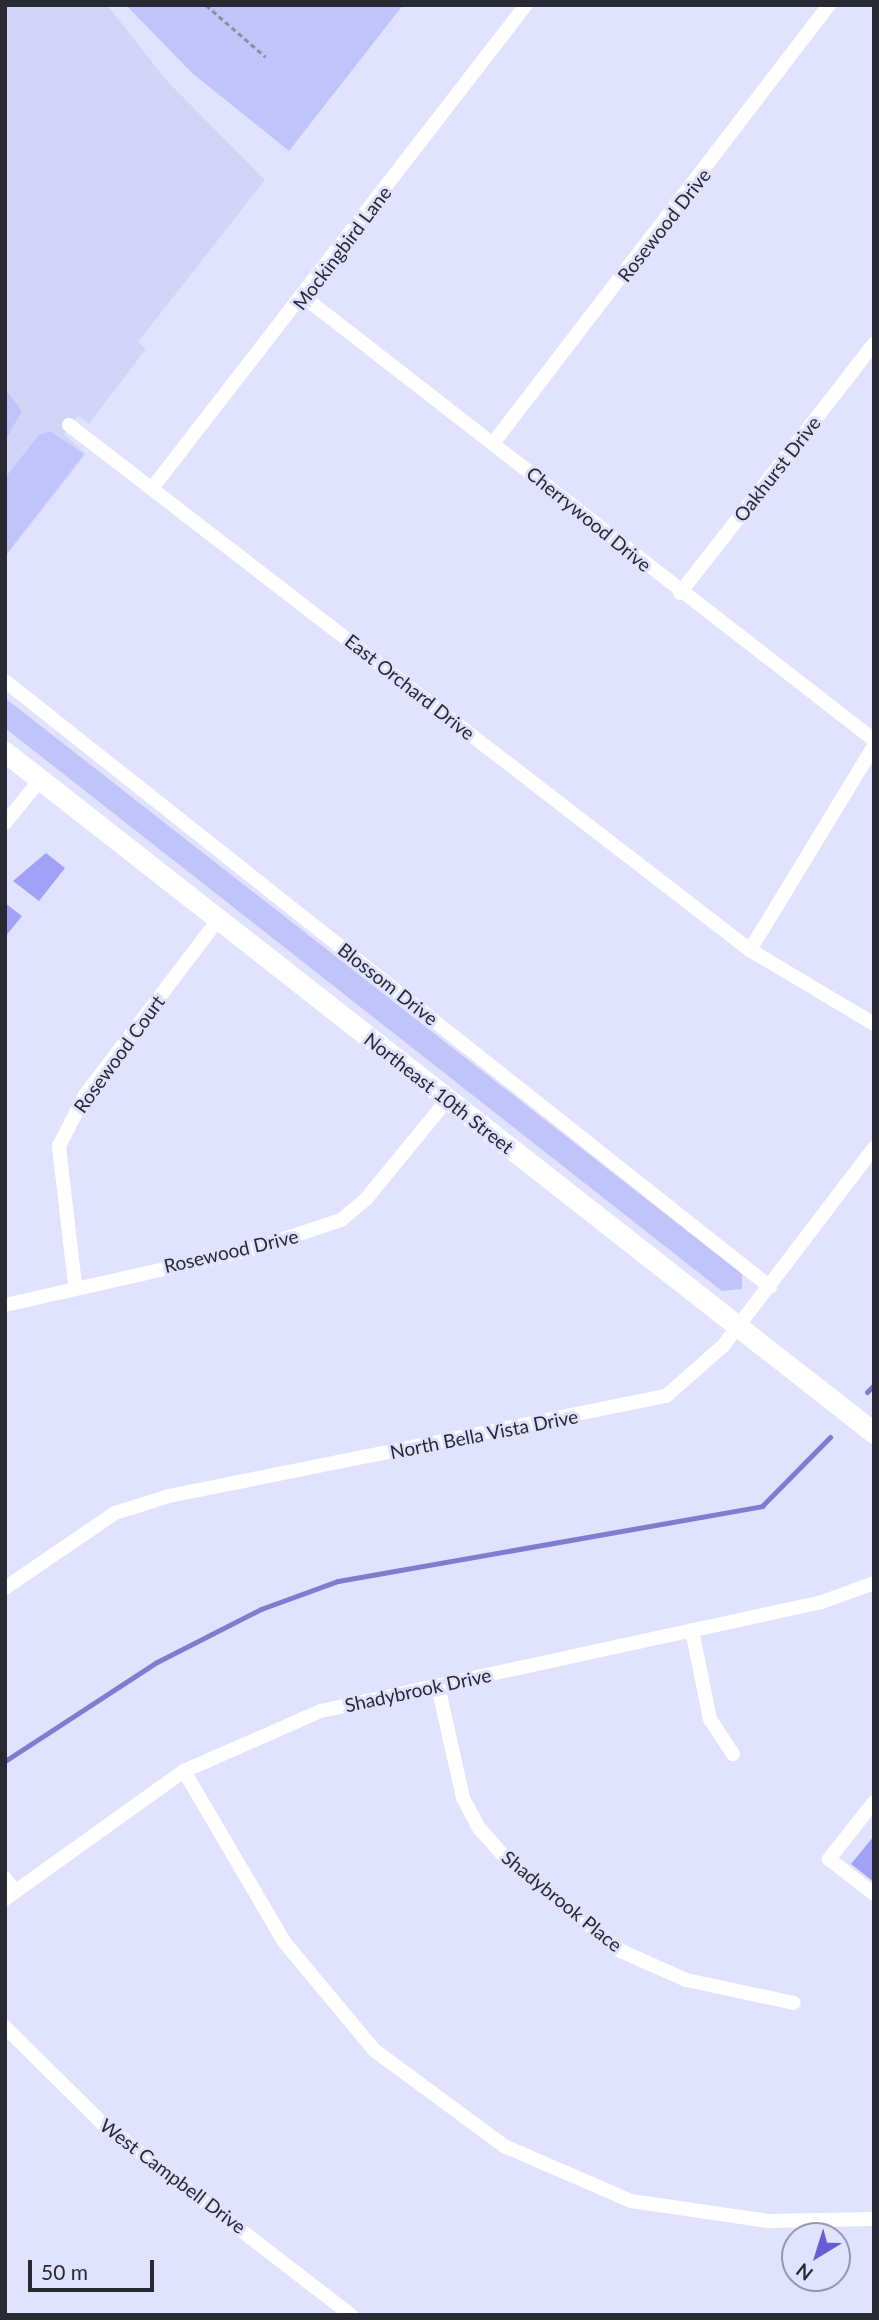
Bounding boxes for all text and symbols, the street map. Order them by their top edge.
street label: Rosewood Drive [613,164,715,286]
street label: Mockingbird Lane [288,182,396,314]
street label: Oakhurst Drive [729,412,825,526]
street label: Cherrywood Drive [522,462,656,576]
street label: East Orchard Drive [341,629,479,745]
street label: Blossom Drive [334,938,442,1030]
street label: Rosewood Court [69,991,169,1117]
street label: Northeast 10th Street [360,1028,518,1158]
street label: Rosewood Drive [162,1224,300,1278]
street label: North Bella Vista Drive [388,1405,580,1463]
street label: Shadybrook Drive [343,1663,493,1717]
street label: Shadybrook Place [497,1846,627,1956]
street label: West Campbell Drive [96,2114,250,2238]
north arrow [781,2222,851,2292]
scale bar [32,2246,158,2290]
text: 50 m [41,2259,88,2284]
text: N [791,2259,817,2286]

